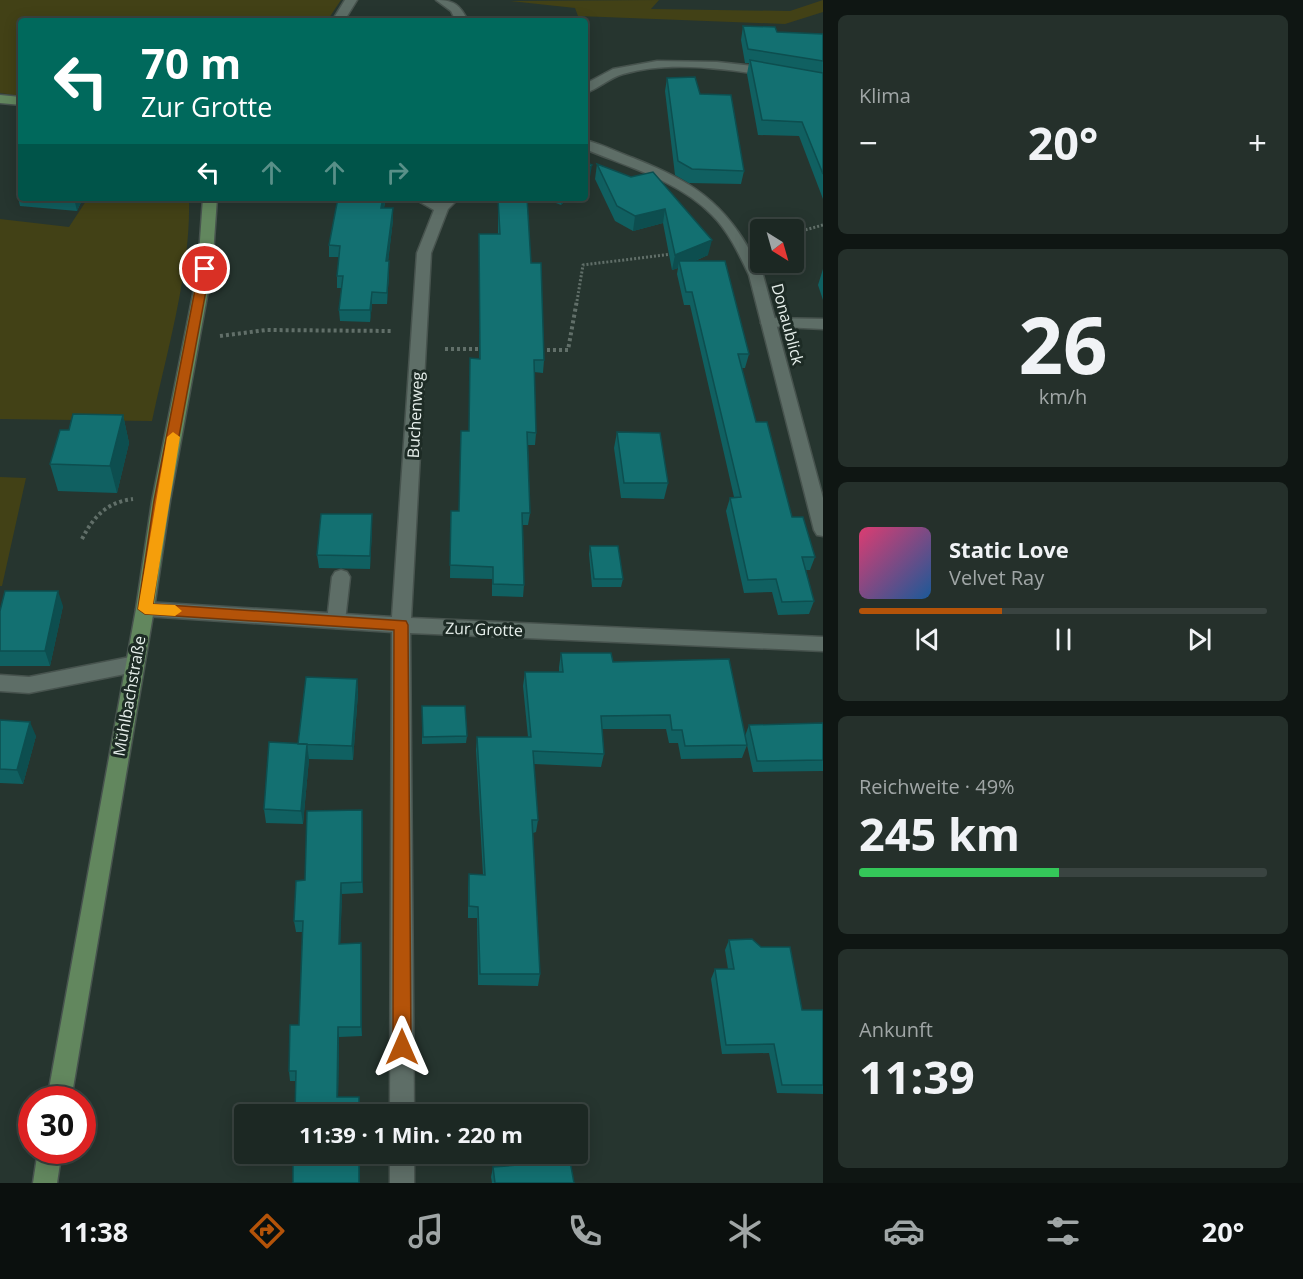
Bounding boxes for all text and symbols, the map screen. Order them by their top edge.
text: 70 m [141,34,241,91]
icon: left [42,42,120,120]
text: Klima [859,82,911,109]
text: Zur Grotte [141,88,272,125]
text: 20° [1028,112,1098,173]
text: − [859,120,878,165]
text: + [1248,120,1267,165]
icon: left [192,156,225,189]
icon: ahead [255,156,288,189]
icon: ahead [318,156,351,189]
icon: right [381,156,414,189]
north arrow [750,219,804,273]
map controls [750,219,804,273]
pin [179,243,230,294]
icon: arrive [188,252,221,285]
street label: Donaublick [767,281,810,368]
text: 26 [1018,291,1108,397]
street label: Buchenweg [402,371,428,459]
text: km/h [1039,383,1087,410]
text: Static Love [949,534,1069,564]
text: Velvet Ray [949,564,1044,591]
street label: Zur Grotte [445,617,523,641]
icon: previous [911,623,944,656]
icon: pause [1047,623,1080,656]
icon: next [1183,623,1216,656]
street label: Mühlbachstraße [108,634,150,758]
text: Reichweite · 49% [859,773,1015,800]
text: 245 km [859,803,1020,864]
position arrow [370,1015,434,1079]
text: Ankunft [859,1016,933,1043]
text: 11:39 [859,1046,975,1107]
speed limit sign: 30 [18,1086,96,1164]
text: 11:39 · 1 Min. · 220 m [299,1119,523,1149]
icon: directions [246,1210,288,1252]
icon: music [405,1210,447,1252]
icon: phone [564,1210,606,1252]
icon: climate [724,1210,766,1252]
icon: car [883,1210,925,1252]
icon: filters [1042,1210,1084,1252]
text: 11:38 [59,1213,128,1250]
text: 20° [1202,1213,1244,1250]

